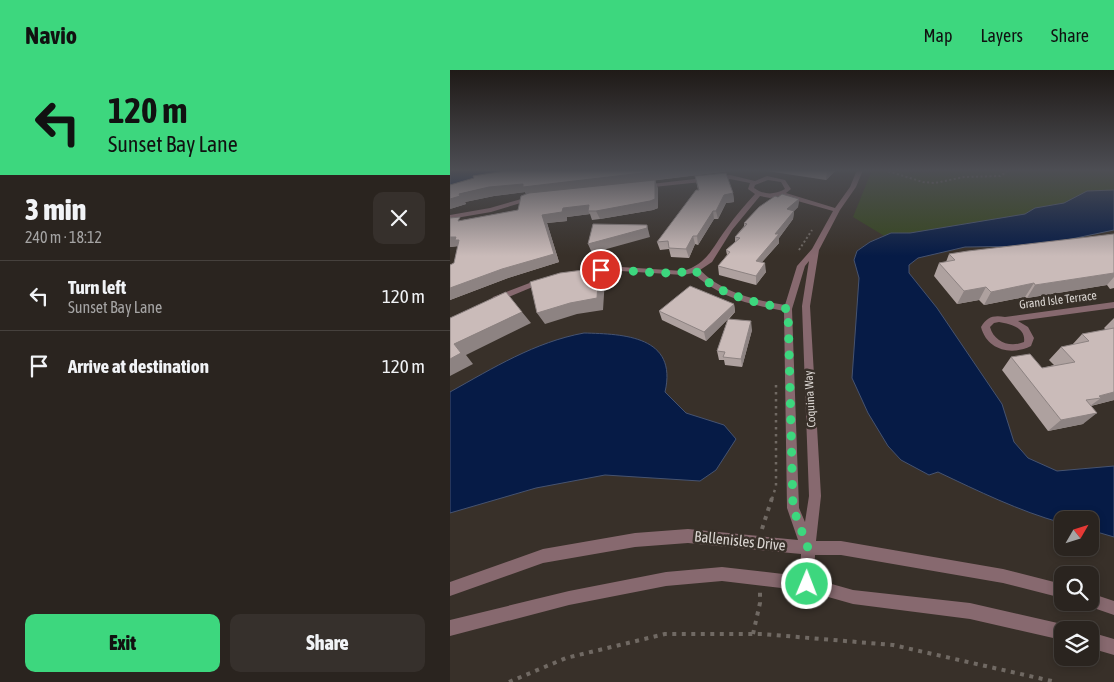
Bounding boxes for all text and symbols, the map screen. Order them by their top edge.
text: Navio [25,22,77,49]
text: Map [923,25,952,46]
text: Layers [980,25,1023,46]
text: Share [1051,25,1089,46]
icon: left [25,90,90,155]
text: 120 m [108,90,187,130]
text: Sunset Bay Lane [108,131,238,157]
text: 3 min [25,192,86,226]
button: close [373,192,425,244]
text: 240 m · 18:12 [25,228,102,246]
pin [580,249,622,291]
icon: arrive [587,256,615,284]
text: Turn left [68,276,126,298]
icon: left [25,282,53,310]
text: 120 m [382,285,425,307]
street label: Grand Isle Terrace [1018,288,1098,312]
text: Sunset Bay Lane [68,298,162,316]
icon: arrive [25,352,53,380]
text: Arrive at destination [68,355,209,377]
text: 120 m [382,355,425,377]
street label: Coquina Way [802,370,818,428]
north arrow [1054,511,1099,556]
map controls [1054,511,1099,666]
street label: Ballenisles Drive [694,527,787,554]
position arrow [780,557,832,609]
button: search [1054,566,1099,611]
button: Exit [25,614,220,672]
button: Share [230,614,425,672]
button: layers [1054,621,1099,666]

